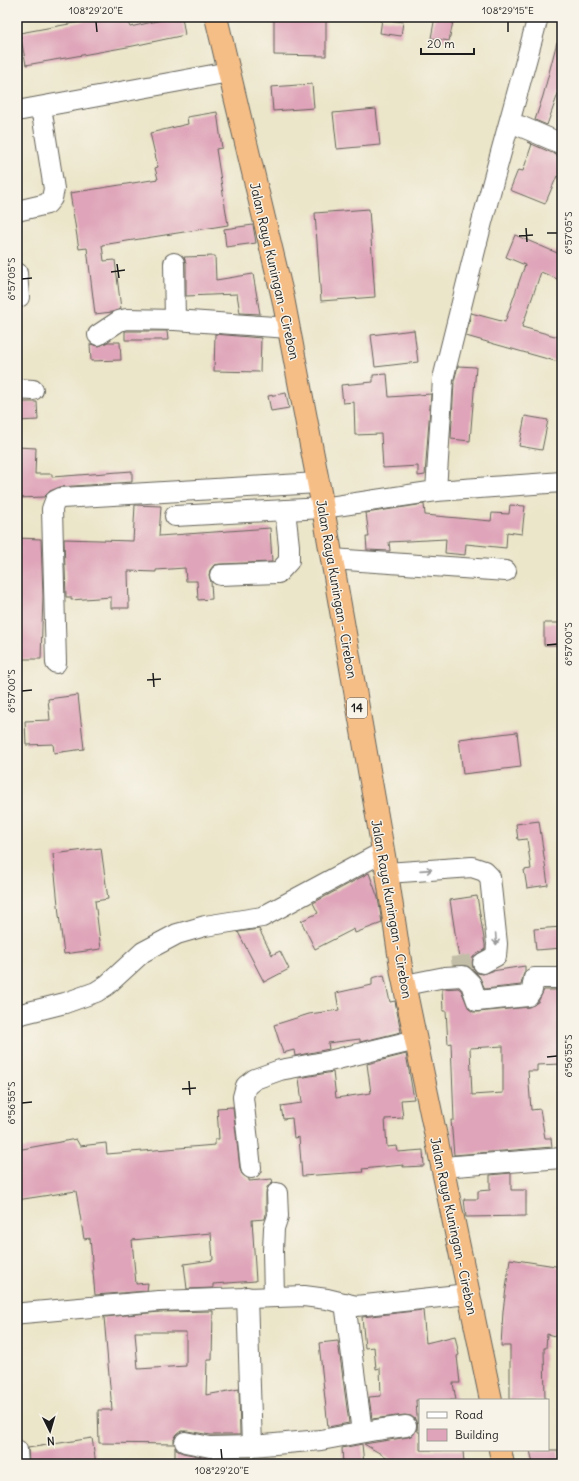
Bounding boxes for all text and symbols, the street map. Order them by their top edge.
text: 108°29'20"E [69,4,123,17]
text: 108°29'15"E [482,4,534,17]
scale bar [421,30,474,56]
text: 20 m [427,36,455,51]
street label: Jalan Raya Kuningan - Cirebon [246,181,303,362]
text: 6°57'05"S [562,211,575,254]
text: 6°57'05"S [5,257,18,300]
street label: Jalan Raya Kuningan - Cirebon [312,498,361,680]
text: 6°57'00"S [562,622,575,666]
text: 6°57'00"S [5,669,18,713]
road number: 14 [347,698,367,718]
street label: Jalan Raya Kuningan - Cirebon [367,818,416,1000]
one-way arrow [419,866,432,873]
one-way arrow [493,932,500,945]
text: 6°56'55"S [562,1034,575,1078]
text: 6°56'55"S [5,1081,18,1125]
street label: Jalan Raya Kuningan - Cirebon [426,1136,481,1317]
legend [419,1399,549,1451]
text: Road [455,1407,483,1422]
north arrow [30,1411,70,1451]
text: Building [455,1427,499,1442]
text: N [46,1434,55,1448]
text: 108°29'20"E [195,1464,249,1477]

